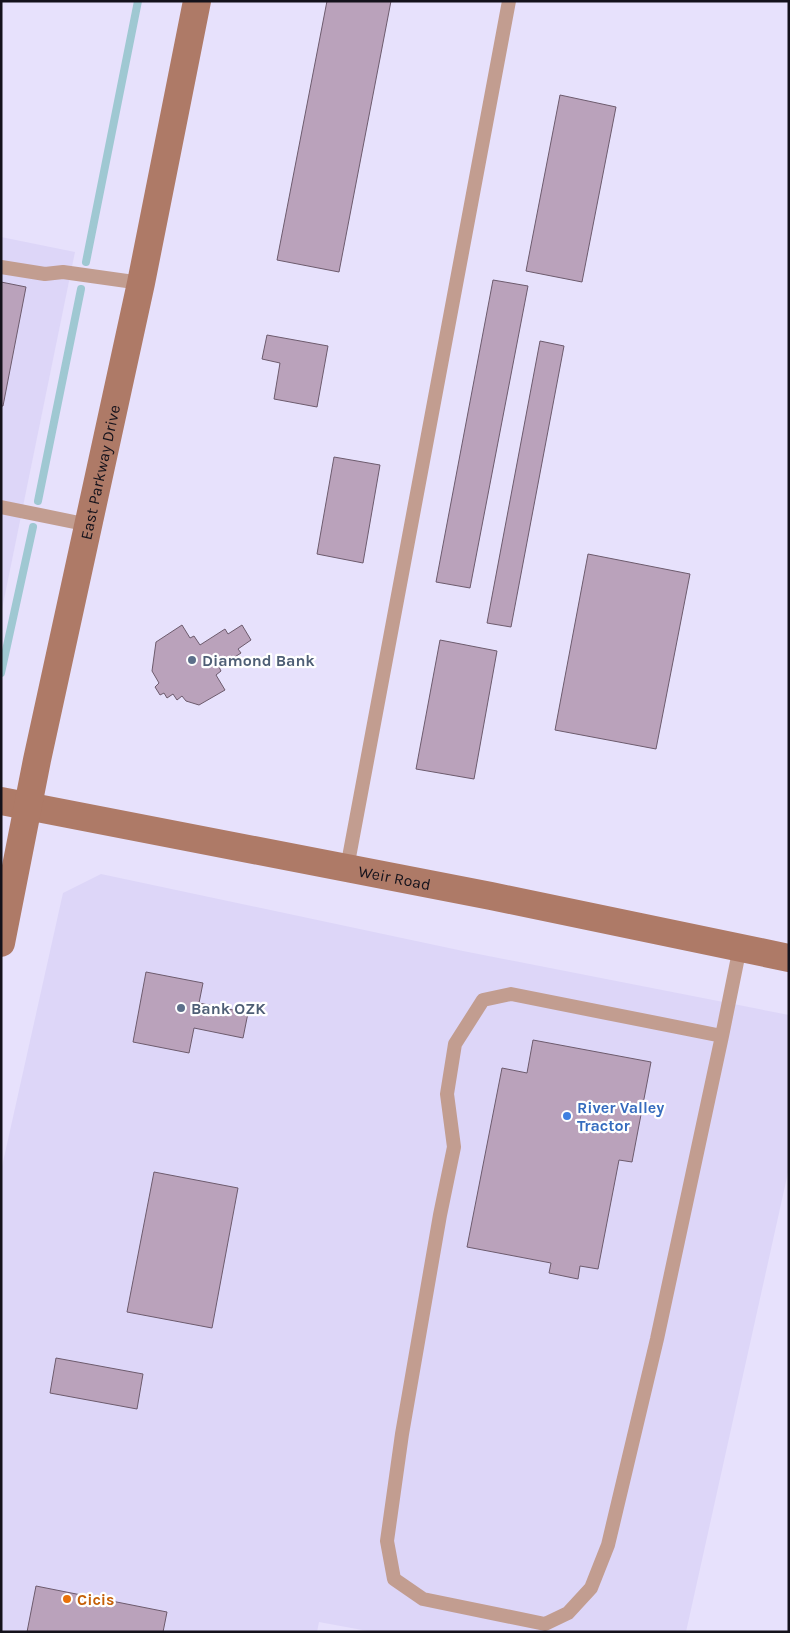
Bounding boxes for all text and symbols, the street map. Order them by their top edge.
street label: East Parkway Drive [76,403,124,542]
place label: Diamond Bank [202,651,315,670]
marker: Diamond Bank [186,654,198,666]
street label: Weir Road [357,861,432,894]
place label: Bank OZK [191,999,266,1018]
marker: Bank OZK [175,1002,187,1014]
place label: River Valley Tractor [577,1098,664,1135]
marker: River Valley Tractor [561,1110,573,1122]
place label: Cicis [77,1590,115,1609]
marker: Cicis [61,1593,73,1605]

